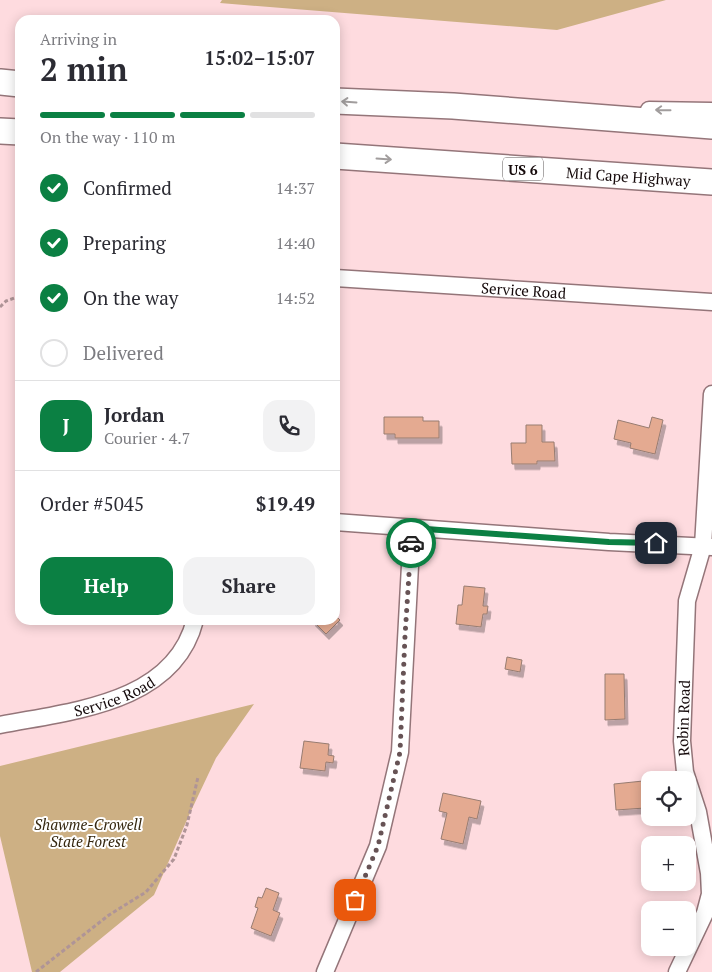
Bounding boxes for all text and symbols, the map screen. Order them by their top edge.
text: Arriving in [40,28,117,50]
text: 15:02–15:07 [204,45,315,70]
text: 2 min [40,48,128,90]
one-way arrow [341,97,357,106]
one-way arrow [656,105,672,115]
text: On the way · 110 m [40,126,175,148]
one-way arrow [375,155,391,164]
road number: US 6 [503,157,543,180]
street label: Mid Cape Highway [565,162,692,191]
icon: check [40,174,68,202]
text: Confirmed [83,175,172,200]
text: 14:37 [276,177,315,199]
icon: check [40,229,68,257]
text: Preparing [83,230,166,255]
text: 14:40 [276,232,315,254]
street label: Service Road [480,277,567,303]
icon: check [40,284,68,312]
text: On the way [83,285,178,310]
text: 14:52 [276,287,315,309]
text: Delivered [83,340,164,365]
button: phone [263,400,315,452]
text: Jordan [104,402,165,427]
text: J [63,413,69,438]
text: Courier · 4.7 [104,427,190,449]
text: Order #5045 [40,491,144,516]
text: $19.49 [256,491,315,516]
courier [386,518,436,568]
pin [635,522,677,564]
icon: car [397,529,425,557]
icon: home [642,529,670,557]
button: Help [40,557,173,615]
button: Share [183,557,315,615]
street label: Service Road [72,672,158,721]
street label: Robin Road [672,680,694,757]
map controls [641,771,696,956]
button: locate [641,771,696,826]
park label: Shawme-Crowell State Forest [34,814,143,851]
button: + [641,836,696,891]
pin [334,879,376,921]
icon: bag [341,886,369,914]
button: − [641,901,696,956]

